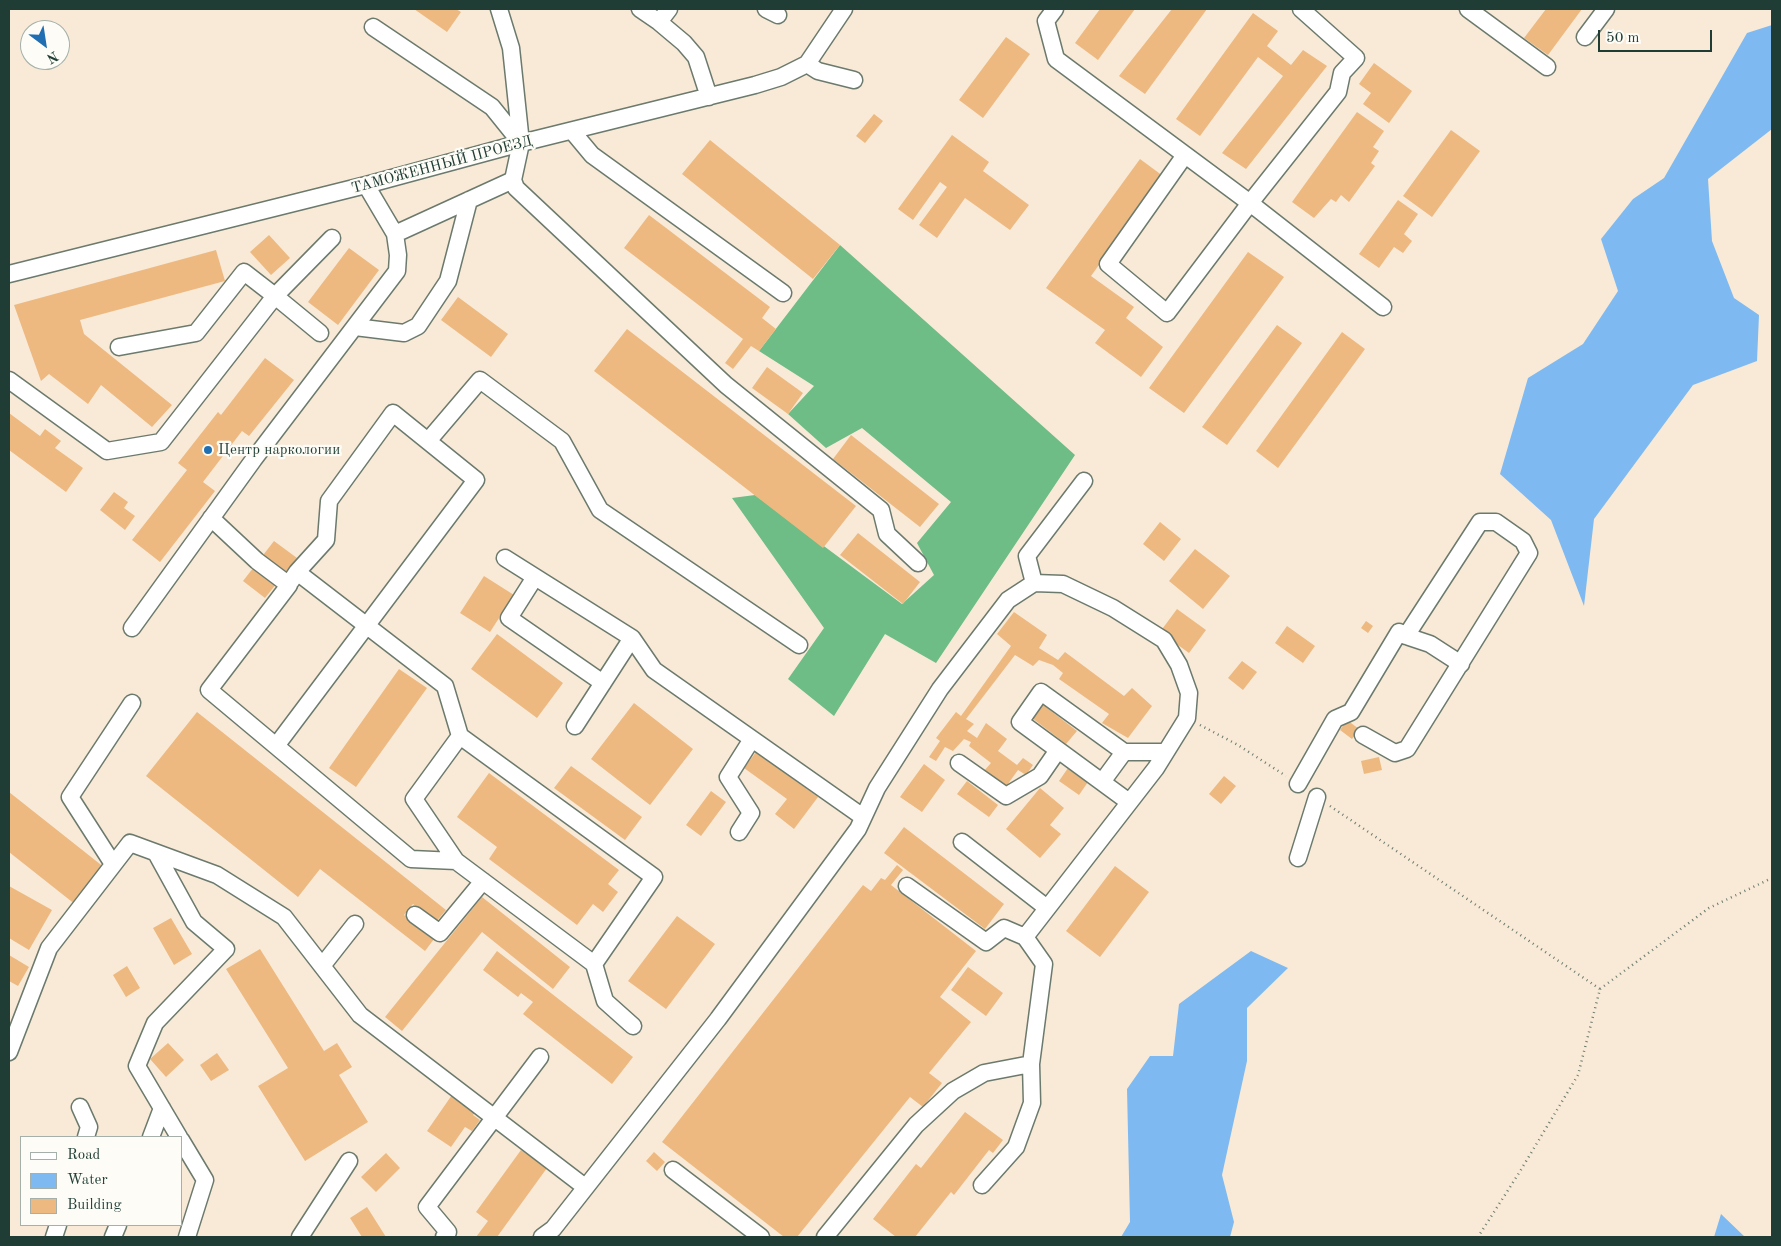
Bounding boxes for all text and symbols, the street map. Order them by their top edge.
north arrow [20,20,70,70]
scale bar [1601,20,1715,52]
text: 50 m [1606,31,1640,46]
text: N [44,48,60,66]
street label: ТАМОЖЕННЫЙ ПРОЕЗД [349,132,535,198]
place label: Центр наркологии [218,441,340,459]
marker: Центр наркологии [202,444,214,456]
legend [20,1136,182,1226]
text: Road [67,1148,100,1163]
text: Water [67,1173,108,1188]
text: Building [67,1198,122,1213]

